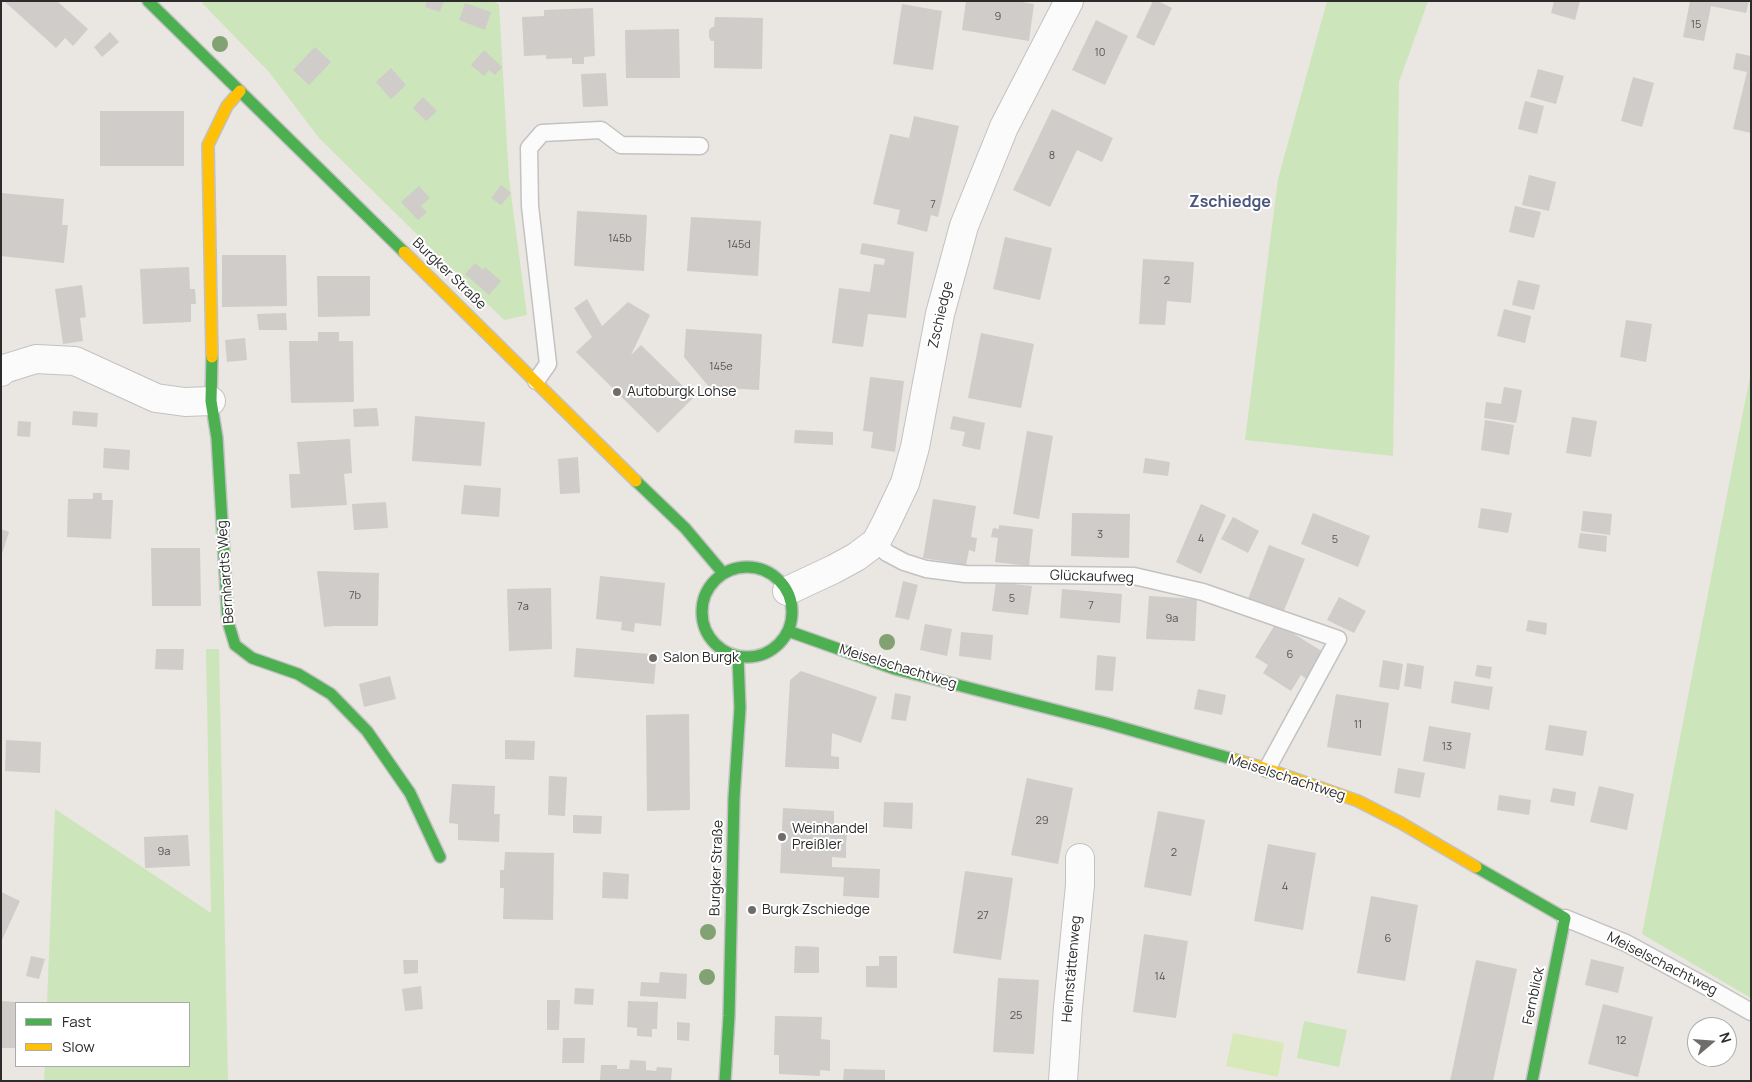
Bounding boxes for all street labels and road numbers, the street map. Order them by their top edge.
street label: Burgker Straße [409,235,489,313]
street label: Zschiedge [925,280,957,350]
street label: Bernhardts Weg [214,520,238,624]
street label: Glückaufweg [1050,567,1134,587]
street label: Meiselschachtweg [837,641,959,693]
street label: Meiselschachtweg [1226,751,1348,805]
street label: Burgker Straße [707,820,727,916]
street label: Heimstättenweg [1059,915,1085,1023]
street label: Meiselschachtweg [1604,929,1720,999]
street label: Fernblick [1520,966,1548,1026]

